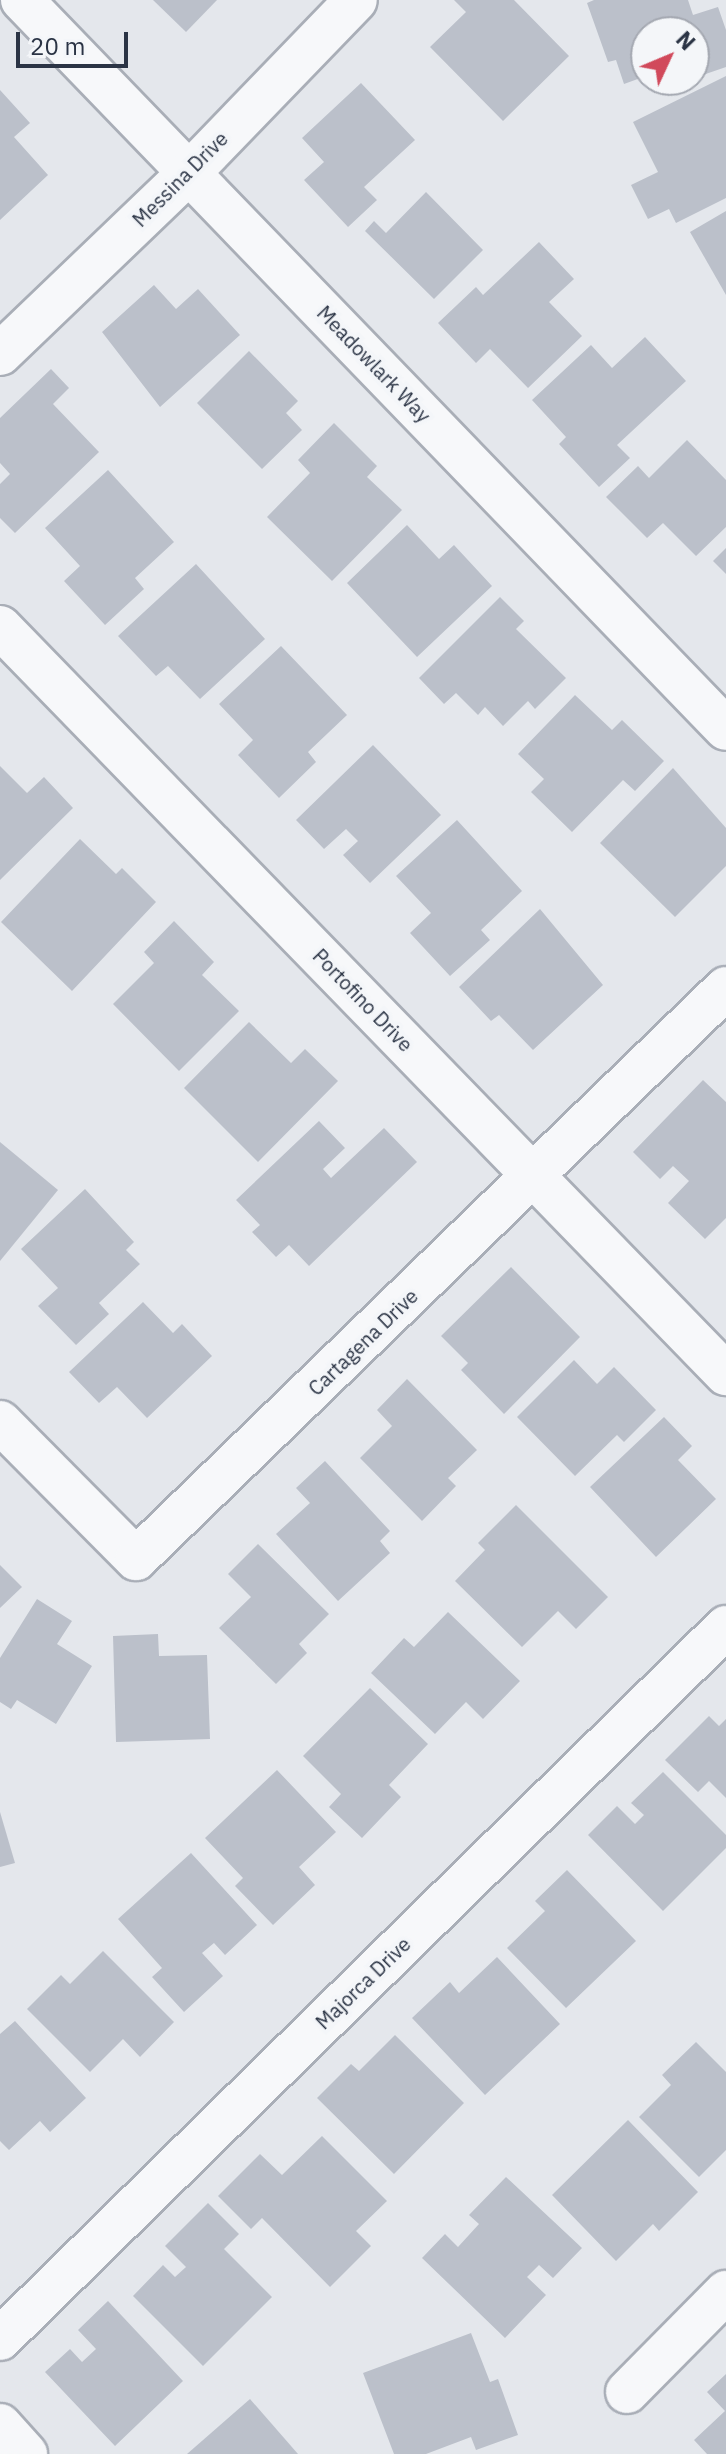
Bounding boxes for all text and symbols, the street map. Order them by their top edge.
scale bar [20,16,132,66]
north arrow [630,16,710,96]
text: N [670,25,702,56]
text: 20 m [30,30,85,62]
street label: Messina Drive [127,126,233,232]
street label: Meadowlark Way [312,301,436,427]
street label: Portofino Drive [308,944,418,1056]
street label: Cartagena Drive [303,1284,423,1400]
street label: Majorca Drive [311,1932,415,2034]

